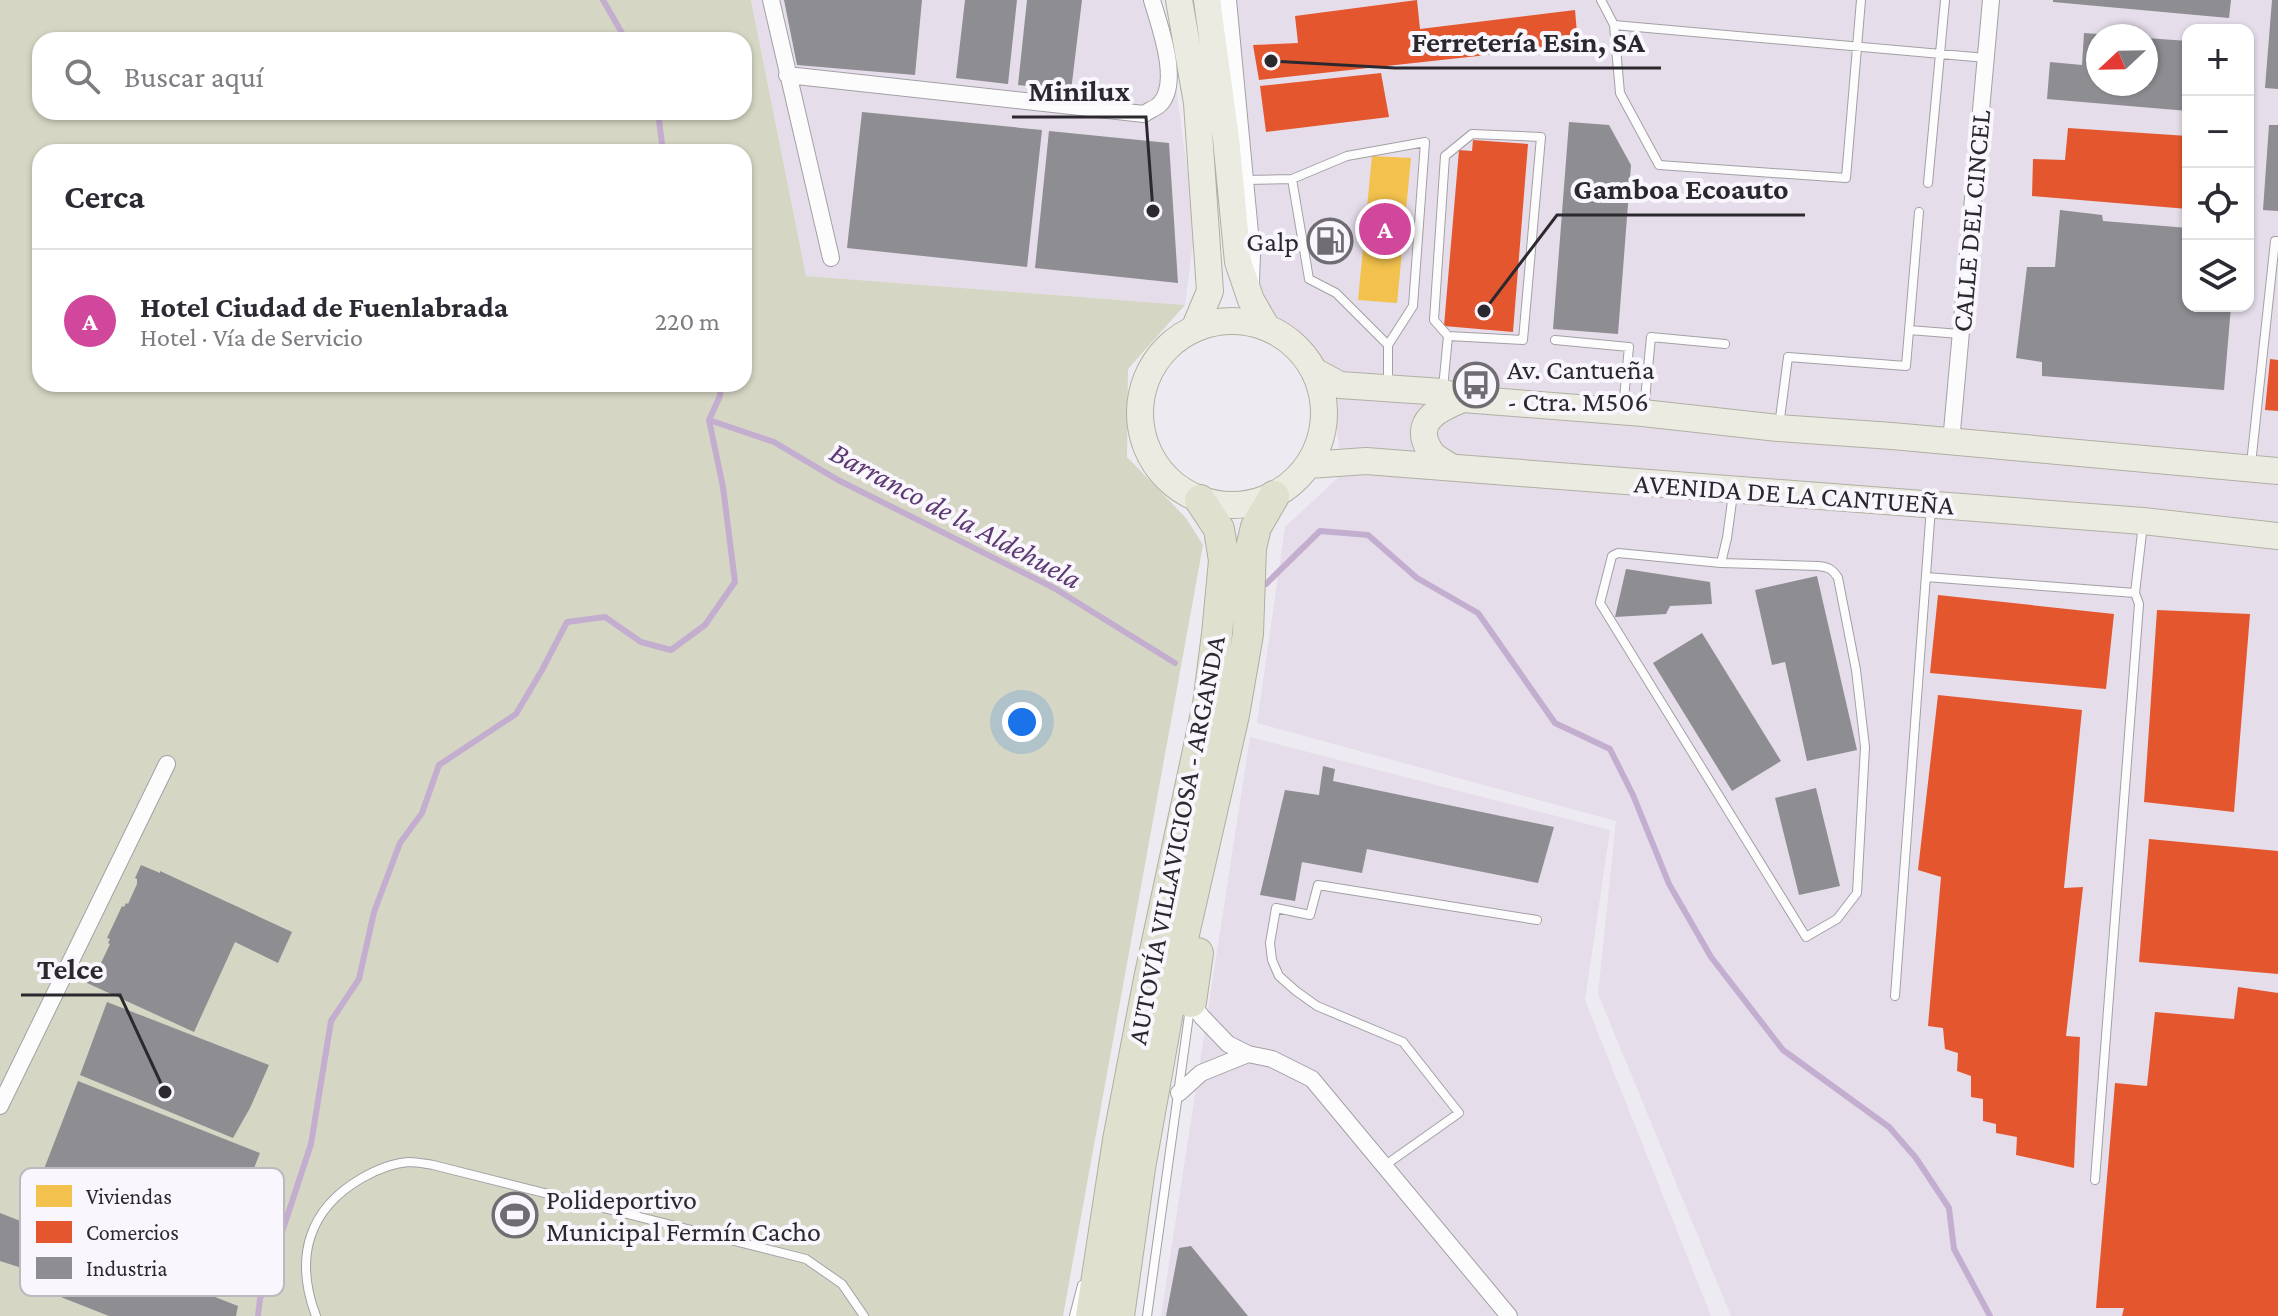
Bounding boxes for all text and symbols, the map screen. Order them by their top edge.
callout: Ferretería Esin, SA [1395,14,1661,68]
north arrow [2086,24,2158,96]
map controls [2182,24,2254,312]
button: + [2182,24,2254,96]
text: Ferretería Esin, SA [1411,25,1646,59]
search box [32,32,752,120]
icon: search [60,54,104,98]
text: Buscar aquí [124,60,264,93]
callout: Minilux [1012,63,1146,117]
text: Minilux [1028,74,1131,107]
button: − [2182,96,2254,168]
street label: CALLE DEL CINCEL [1946,109,1996,333]
callout: Gamboa Ecoauto [1557,161,1805,215]
button: locate [2182,168,2254,240]
text: Gamboa Ecoauto [1573,172,1789,205]
text: Cerca [64,178,145,215]
pin: A [1359,199,1411,259]
fuel station icon: Galp [1306,217,1354,265]
place label: Galp [1246,226,1299,257]
button: layers [2182,240,2254,312]
text: Hotel Ciudad de Fuenlabrada [140,290,508,323]
text: A [82,307,98,336]
text: 220 m [655,307,720,336]
text: Hotel · Vía de Servicio [140,323,363,352]
place label: Av. Cantueña - Ctra. M506 [1507,354,1655,417]
bus stop icon: Av. Cantueña - Ctra. M506 [1452,361,1500,409]
water label: Barranco de la Aldehuela [825,435,1087,595]
street label: AVENIDA DE LA CANTUEÑA [1633,467,1955,521]
street label: AUTOVÍA VILLAVICIOSA - ARGANDA [1121,633,1231,1047]
your location [1002,702,1042,742]
callout: Telce [21,941,120,995]
text: Telce [37,952,103,985]
legend [20,1168,284,1296]
text: Viviendas [86,1184,172,1209]
place label: Polideportivo Municipal Fermín Cacho [546,1184,821,1247]
sports icon: Polideportivo Municipal Fermín Cacho [491,1191,539,1239]
text: Comercios [86,1220,179,1245]
text: Industria [86,1256,167,1281]

